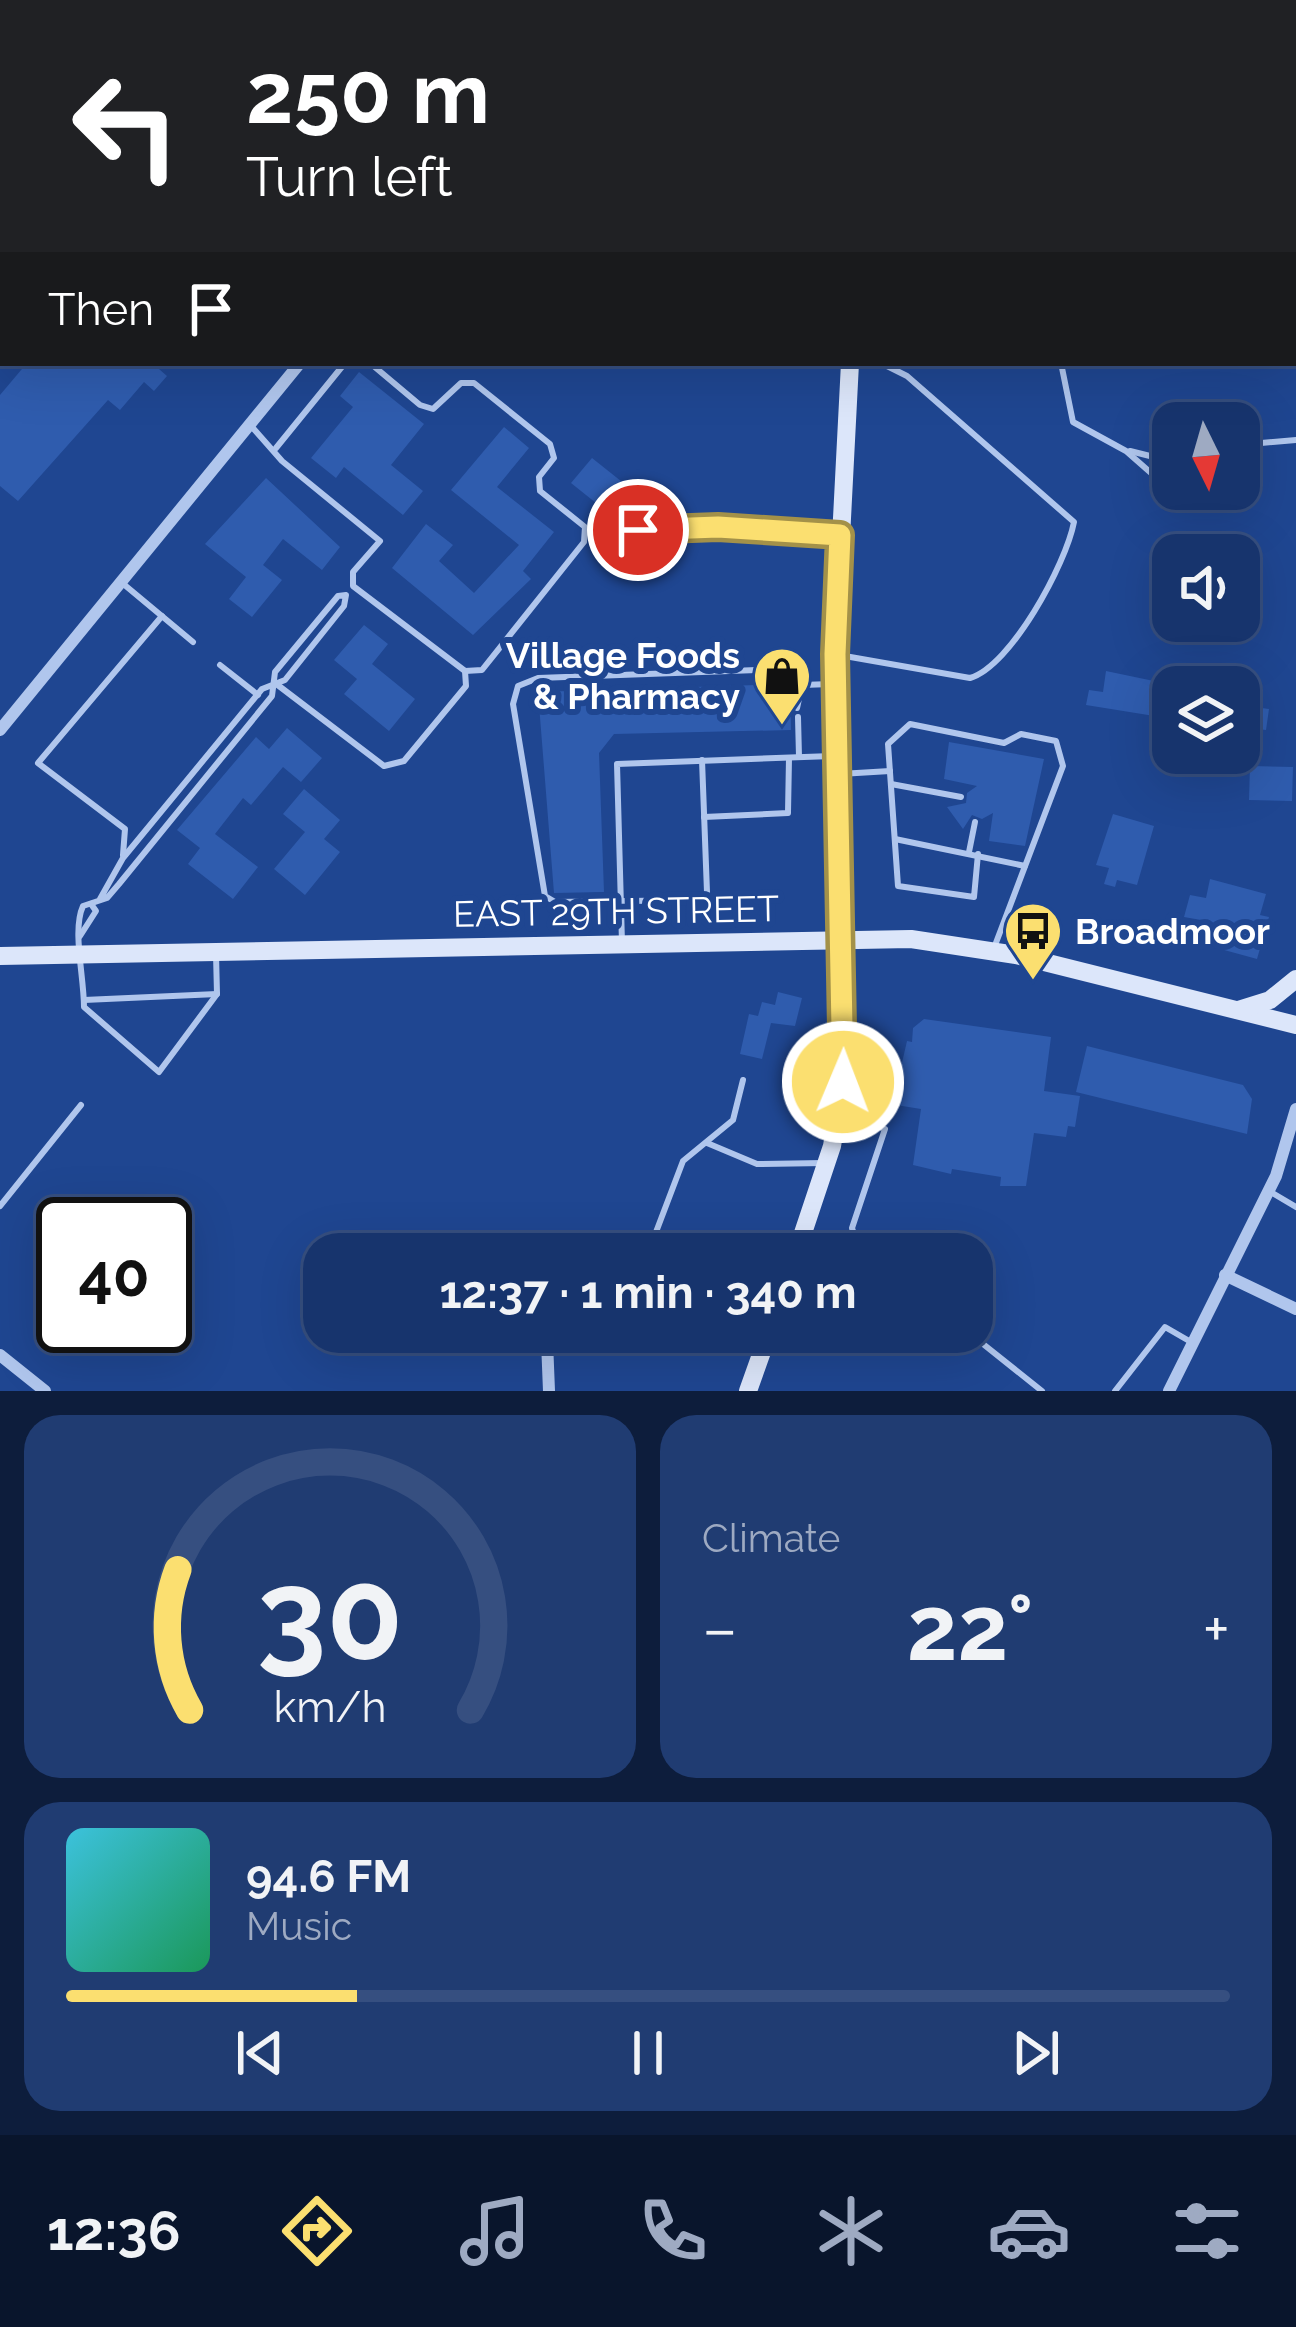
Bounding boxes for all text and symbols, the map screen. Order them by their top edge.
text: 250 m [246,44,490,143]
icon: left [48,48,204,204]
text: Turn left [246,145,453,209]
icon: arrive [178,276,244,342]
text: Then [48,283,154,336]
north arrow [1152,402,1260,510]
map controls [1152,402,1260,774]
pin [587,479,689,581]
icon: arrive [605,497,671,563]
button: sound [1152,534,1260,642]
place label: Village Foods & Pharmacy [506,634,740,717]
shop icon: Village Foods & Pharmacy [751,645,813,727]
button: layers [1152,666,1260,774]
street label: EAST 29TH STREET [453,887,779,935]
bus stop icon: Broadmoor [1002,900,1064,982]
place label: Broadmoor [1075,910,1270,952]
position arrow [780,1019,906,1145]
speed limit sign: 40 [36,1197,192,1353]
text: 12:37 · 1 min · 340 m [439,1266,857,1319]
text: Climate [702,1515,840,1561]
text: 30 [257,1542,403,1688]
text: 22° [907,1575,1033,1681]
text: − [702,1590,738,1667]
text: + [1203,1590,1230,1667]
text: km/h [273,1681,387,1731]
text: 94.6 FM [246,1850,411,1903]
text: Music [246,1903,352,1949]
icon: previous [227,2020,293,2086]
icon: pause [615,2020,681,2086]
icon: next [1003,2020,1069,2086]
icon: directions [275,2189,359,2273]
icon: music [453,2189,537,2273]
icon: phone [631,2189,715,2273]
icon: climate [809,2189,893,2273]
icon: car [987,2189,1071,2273]
icon: filters [1165,2189,1249,2273]
text: 12:36 [47,2199,180,2263]

